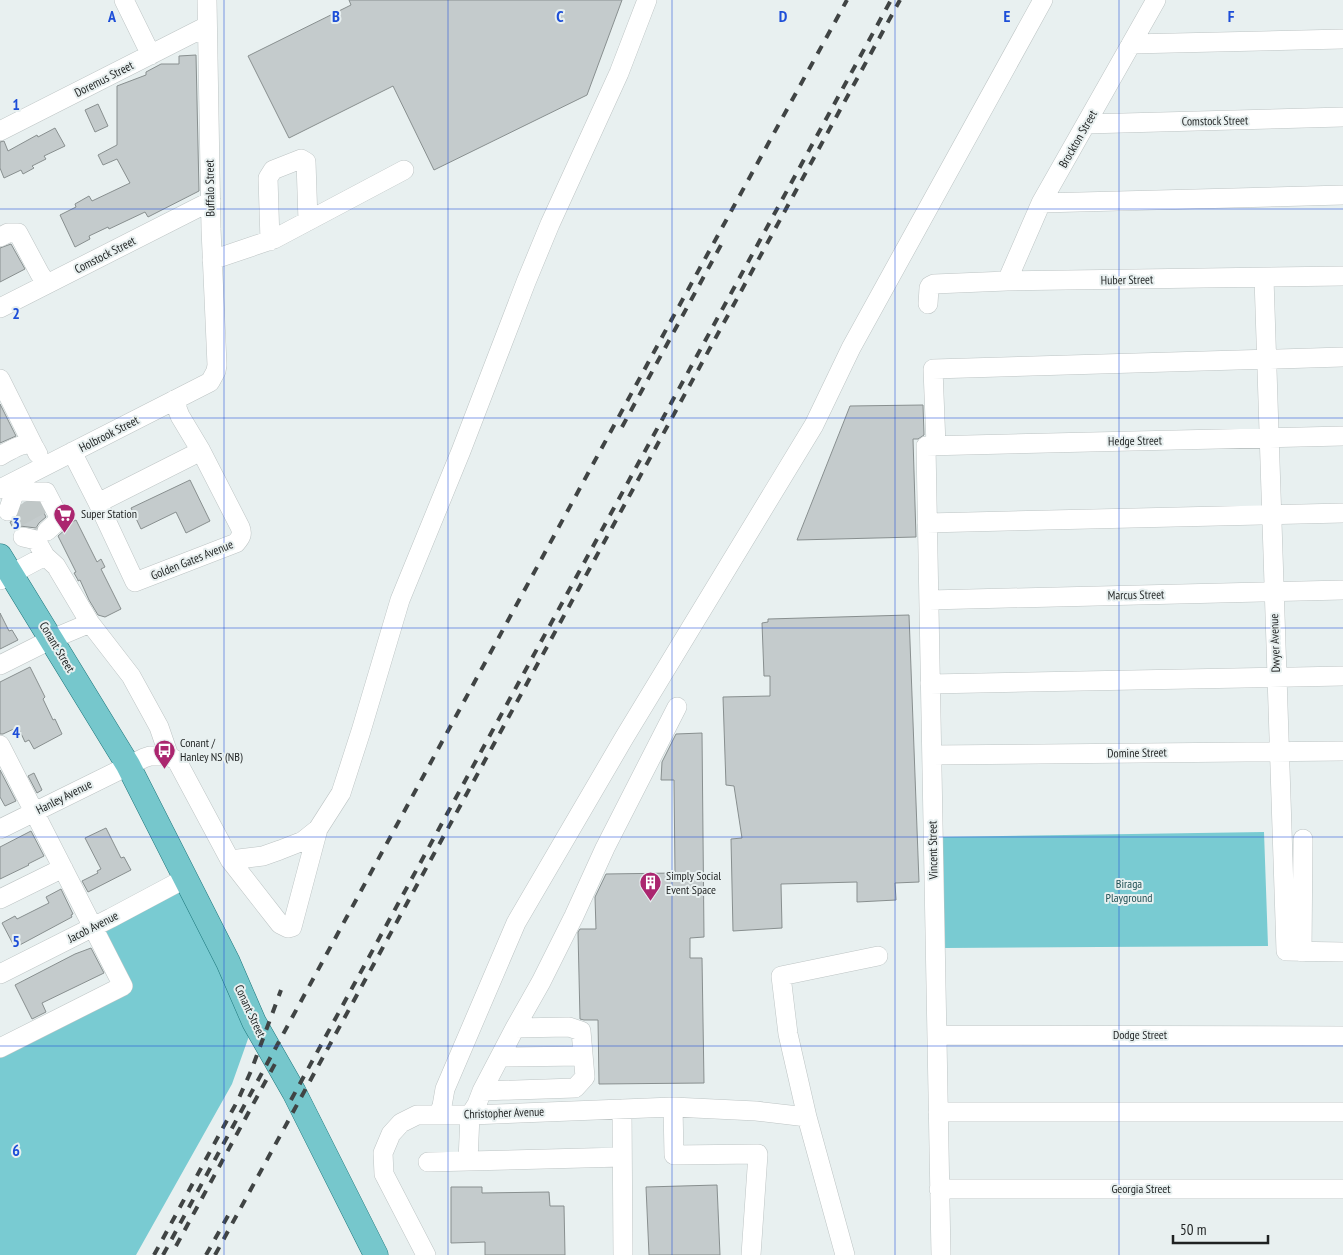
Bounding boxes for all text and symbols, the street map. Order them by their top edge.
text: A [107,6,117,26]
text: B [332,6,340,26]
text: C [556,6,564,26]
text: D [779,6,788,26]
text: E [1004,6,1011,26]
text: F [1228,6,1235,26]
street label: Doremus Street [72,57,136,100]
text: 1 [12,94,20,114]
street label: Brockton Street [1055,107,1100,170]
street label: Comstock Street [1182,112,1249,129]
street label: Buffalo Street [201,159,217,217]
street label: Comstock Street [72,232,138,276]
street label: Huber Street [1101,272,1154,287]
text: 2 [12,303,20,323]
street label: Holbrook Street [76,412,142,455]
street label: Hedge Street [1108,433,1163,448]
supermarket icon: Super Station [53,502,77,533]
place label: Super Station [81,506,137,521]
text: 3 [12,513,20,533]
street label: Golden Gates Avenue [149,536,235,583]
street label: Marcus Street [1108,586,1165,602]
street label: Dwyer Avenue [1266,613,1283,673]
street label: Conant Street [36,619,79,675]
text: 4 [12,722,20,742]
place label: Conant / Hanley NS (NB) [180,735,243,764]
bus stop icon: Conant / Hanley NS (NB) [152,738,176,769]
street label: Domine Street [1107,744,1168,761]
street label: Hanley Avenue [33,776,94,817]
street label: Vincent Street [924,820,941,880]
place label: Simply Social Event Space [666,868,721,897]
building icon: Simply Social Event Space [638,871,662,902]
park label: Biraga Playground [1106,876,1152,905]
street label: Jacob Avenue [64,907,121,946]
text: 5 [12,931,20,951]
street label: Conant Street [232,982,269,1040]
street label: Dodge Street [1113,1027,1168,1042]
street label: Christopher Avenue [464,1104,544,1121]
text: 6 [12,1140,20,1160]
street label: Georgia Street [1111,1181,1171,1196]
scale bar [1173,1212,1268,1244]
text: 50 m [1180,1220,1206,1239]

